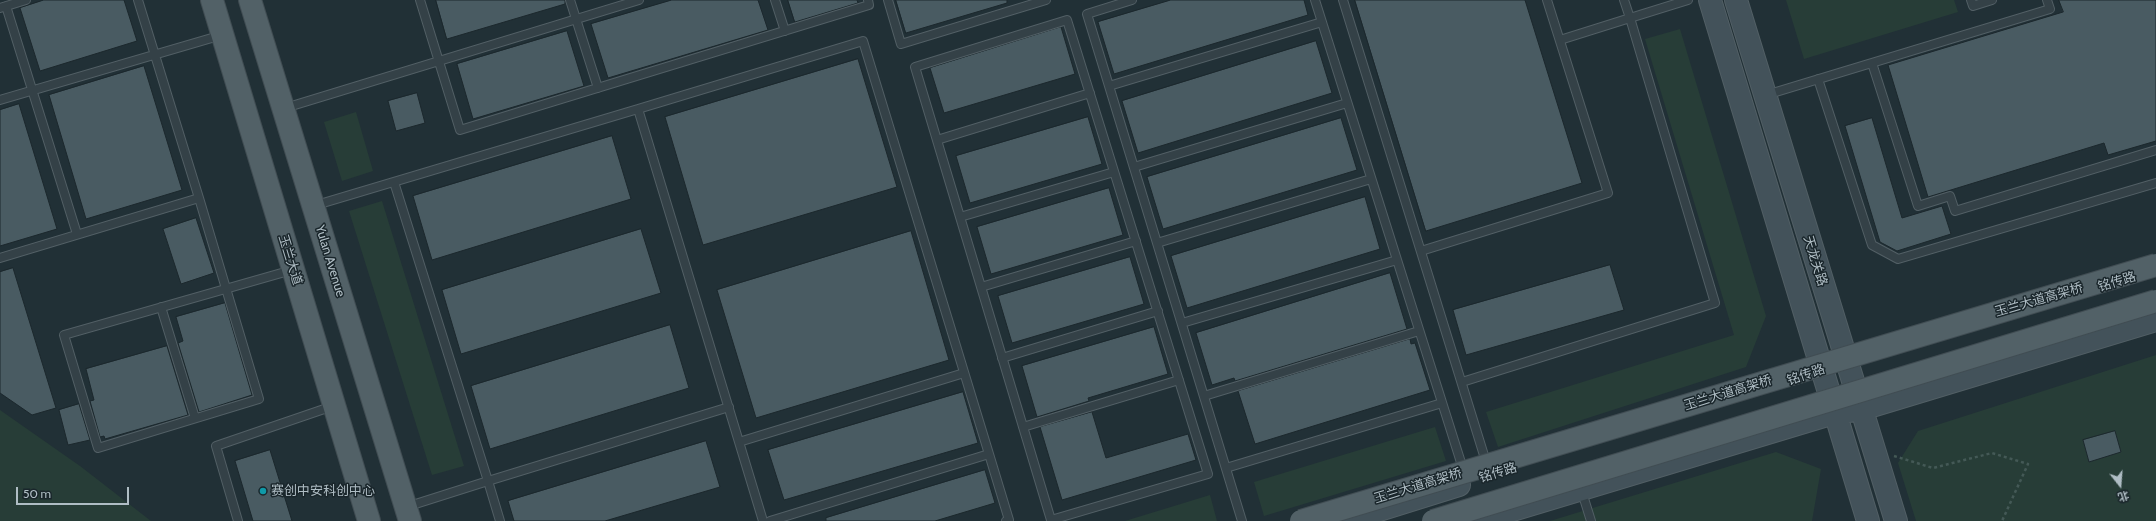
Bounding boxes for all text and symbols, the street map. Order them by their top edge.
street label: Yulan Avenue [312,223,348,299]
street label: 玉兰大道 [275,233,305,287]
street label: 天龙关路 [1800,234,1830,288]
street label: 铭传路 [2096,269,2138,295]
street label: 玉兰大道高架桥 [1993,280,2085,320]
street label: 铭传路 [1785,361,1827,389]
street label: 玉兰大道高架桥 [1682,372,1774,414]
street label: 铭传路 [1477,460,1519,486]
street label: 玉兰大道高架桥 [1372,465,1464,507]
north arrow [2100,465,2140,505]
scale bar [18,479,131,505]
place label: 赛创中安科创中心 [271,483,375,499]
text: 50 m [23,486,51,501]
marker: 赛创中安科创中心 [258,486,268,496]
text: 北 [2116,488,2131,505]

